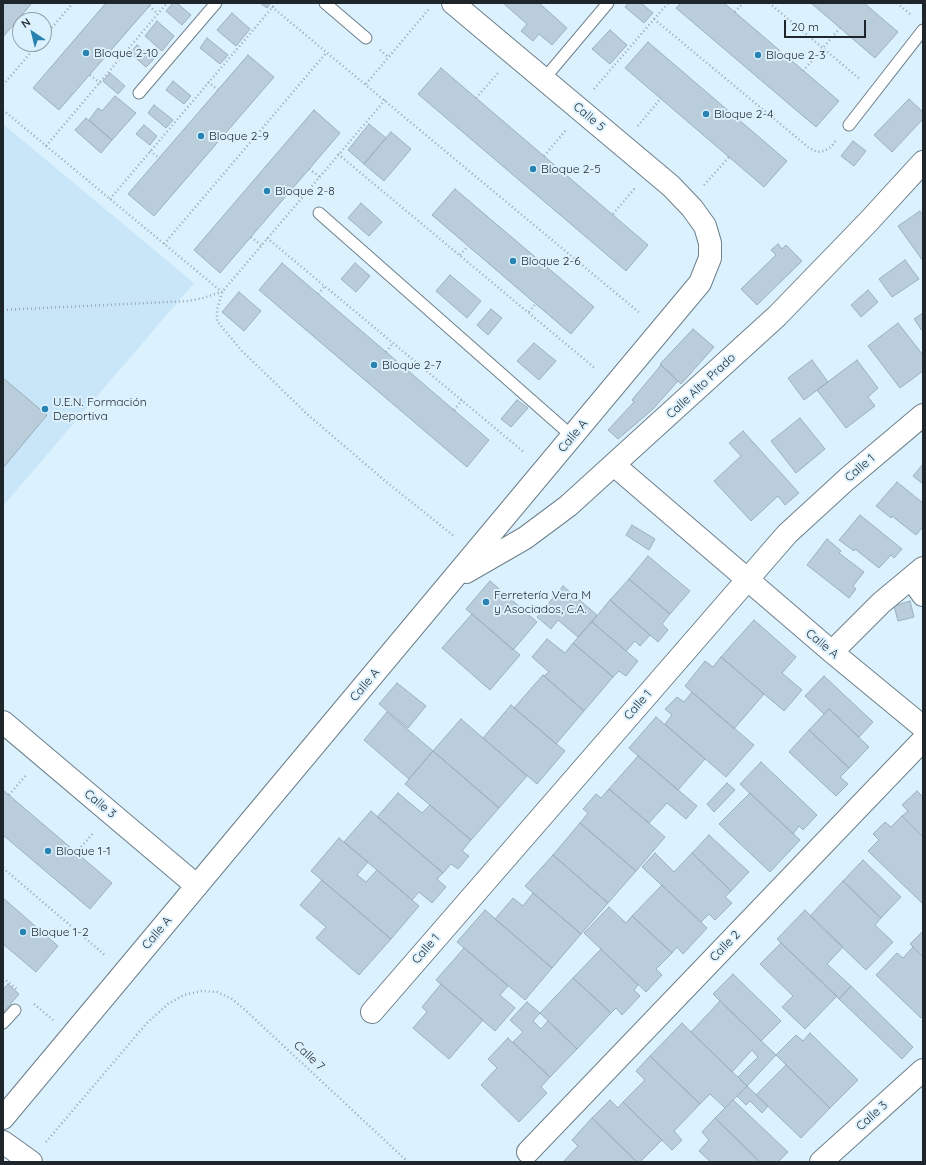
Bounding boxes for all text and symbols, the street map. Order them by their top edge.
north arrow [12,12,52,52]
scale bar [786,12,868,38]
text: N [18,15,33,31]
text: 20 m [791,19,819,34]
place label: Bloque 2-10 [94,46,158,60]
marker: Bloque 2-10 [81,48,91,58]
place label: Bloque 2-3 [766,48,825,62]
marker: Bloque 2-3 [753,50,763,60]
street label: Calle 5 [570,100,608,134]
place label: Bloque 2-4 [714,107,773,121]
marker: Bloque 2-4 [701,109,711,119]
place label: Bloque 2-9 [209,129,269,143]
marker: Bloque 2-9 [196,131,206,141]
place label: Bloque 2-5 [541,162,601,176]
marker: Bloque 2-5 [528,164,538,174]
place label: Bloque 2-8 [275,184,335,198]
marker: Bloque 2-8 [262,186,272,196]
place label: Bloque 2-6 [521,254,581,268]
marker: Bloque 2-6 [508,256,518,266]
street label: Calle Alto Prado [664,350,738,422]
place label: Bloque 2-7 [382,358,441,372]
marker: Bloque 2-7 [369,360,379,370]
place label: U.E.N. Formación Deportiva [53,395,147,423]
marker: U.E.N. Formación Deportiva [40,404,50,414]
street label: Calle A [555,417,591,455]
street label: Calle 1 [842,451,878,485]
place label: Ferretería Vera M y Asociados, C.A. [494,588,591,616]
marker: Ferretería Vera M y Asociados, C.A. [481,597,491,607]
street label: Calle A [803,626,841,662]
street label: Calle A [347,666,383,704]
street label: Calle 1 [621,687,655,723]
street label: Calle 3 [81,787,119,821]
place label: Bloque 1-1 [56,844,111,858]
marker: Bloque 1-1 [43,846,53,856]
street label: Calle A [139,914,175,952]
place label: Bloque 1-2 [31,925,89,939]
marker: Bloque 1-2 [18,927,28,937]
street label: Calle 2 [707,928,743,964]
street label: Calle 1 [409,931,443,967]
street label: Calle 7 [291,1038,327,1074]
street label: Calle 3 [853,1098,891,1134]

